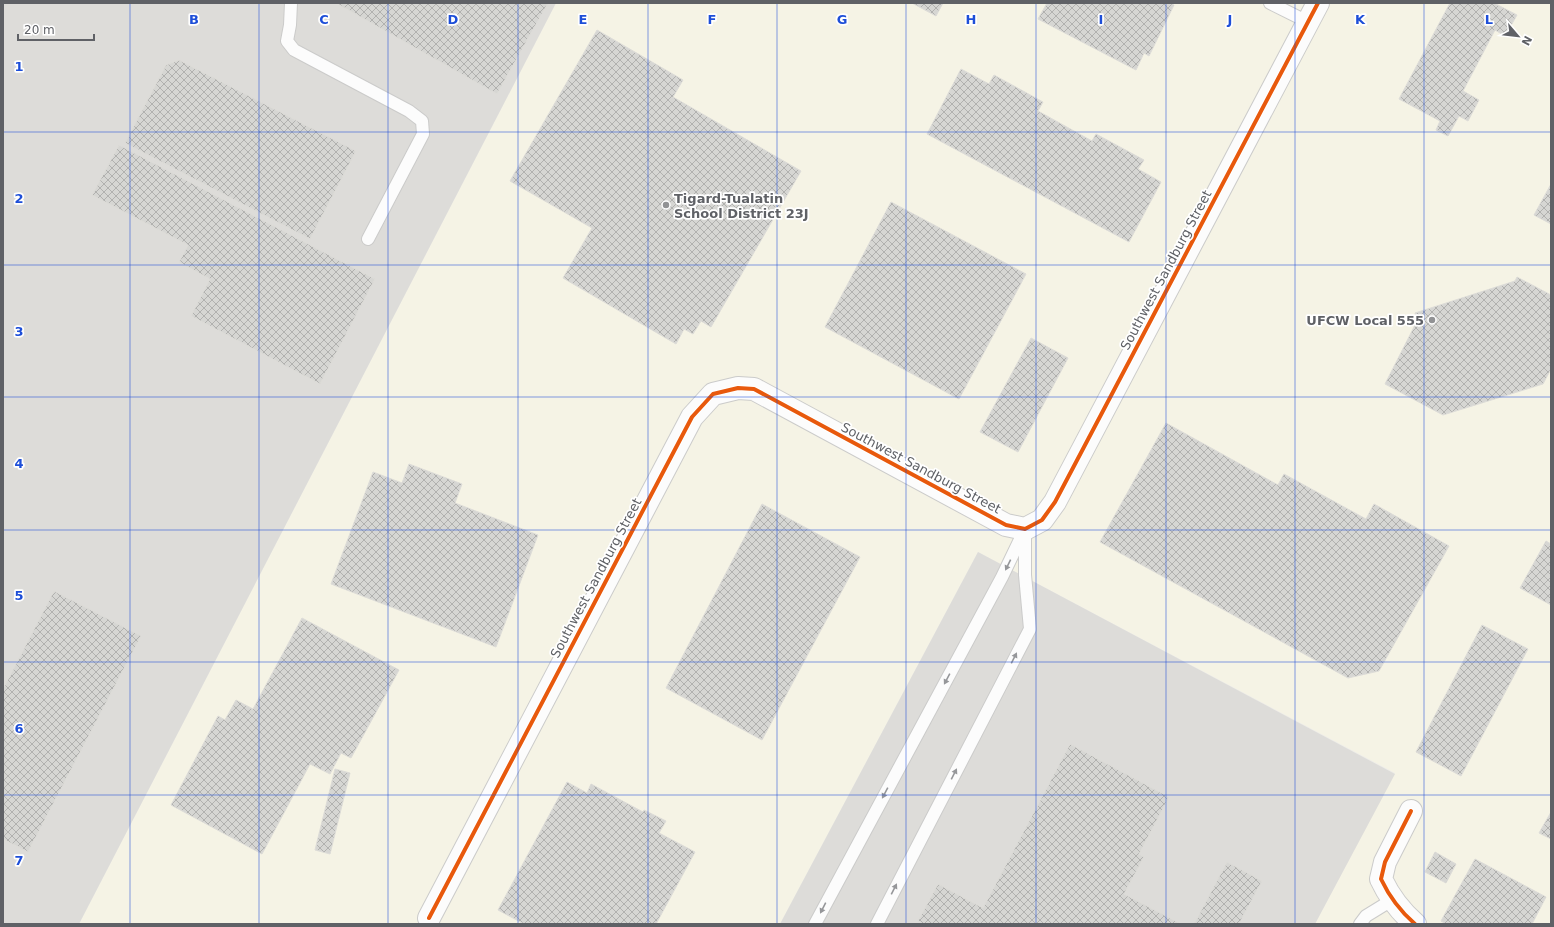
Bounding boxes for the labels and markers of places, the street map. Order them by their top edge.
place label: Tigard-Tualatin School District 23J [674,191,809,221]
marker: Tigard-Tualatin School District 23J [661,200,671,210]
place label: UFCW Local 555 [1306,313,1424,328]
marker: UFCW Local 555 [1427,315,1437,325]

